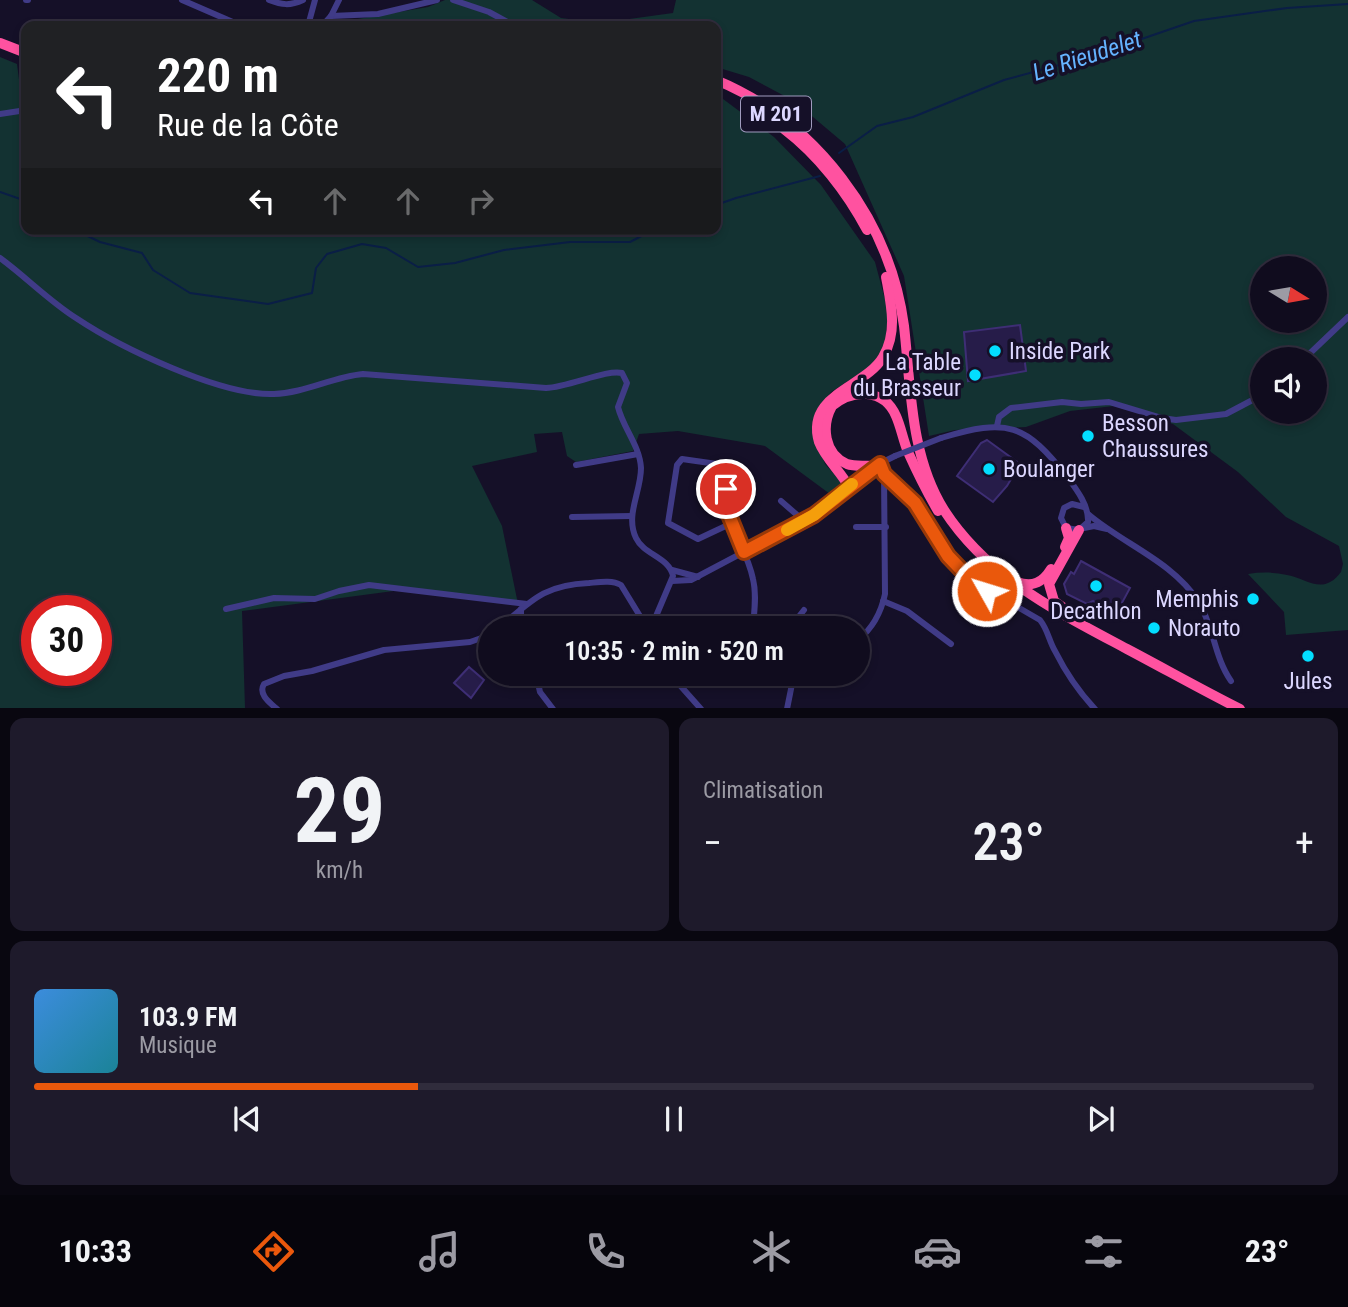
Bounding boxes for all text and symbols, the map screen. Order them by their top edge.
water label: Le Rieudelet [1029,25,1145,87]
text: 220 m [157,47,279,104]
icon: left [42,49,133,140]
road number: M 201 [741,96,811,132]
text: Rue de la Côte [157,106,339,144]
icon: left [243,182,281,220]
icon: ahead [316,182,354,220]
icon: ahead [389,182,427,220]
icon: right [462,182,500,220]
north arrow [1250,256,1326,332]
map controls [1250,256,1327,424]
place label: Inside Park [1009,338,1111,365]
marker: Inside Park [987,343,1003,359]
button: sound [1250,347,1327,424]
place label: La Table du Brasseur [853,349,961,402]
marker: La Table du Brasseur [967,367,983,383]
place label: Besson Chaussures [1102,410,1208,463]
marker: Besson Chaussures [1080,428,1096,444]
place label: Boulanger [1003,456,1095,483]
pin [696,459,756,519]
marker: Boulanger [981,461,997,477]
icon: arrive [707,470,745,508]
position arrow [950,554,1024,628]
marker: Decathlon [1088,578,1104,594]
place label: Memphis [1155,586,1239,613]
marker: Memphis [1245,591,1261,607]
speed limit sign: 30 [21,595,112,686]
place label: Decathlon [1050,598,1142,625]
place label: Norauto [1168,615,1241,642]
marker: Norauto [1146,620,1162,636]
text: 10:35 · 2 min · 520 m [564,636,784,666]
marker: Jules [1300,648,1316,664]
place label: Jules [1284,668,1332,695]
text: 29 [294,758,385,864]
text: Climatisation [703,777,823,804]
text: 23° [972,812,1045,873]
text: − [703,821,722,865]
text: + [1295,821,1314,865]
text: km/h [316,857,363,884]
text: 103.9 FM [139,1002,237,1032]
text: Musique [139,1032,217,1059]
icon: previous [228,1100,266,1138]
icon: pause [655,1100,693,1138]
icon: next [1082,1100,1120,1138]
icon: directions [249,1227,298,1276]
icon: music [415,1227,464,1276]
icon: phone [581,1227,630,1276]
icon: climate [747,1227,796,1276]
icon: car [913,1227,962,1276]
icon: filters [1079,1227,1128,1276]
text: 10:33 [58,1232,132,1270]
text: 23° [1245,1232,1289,1270]

